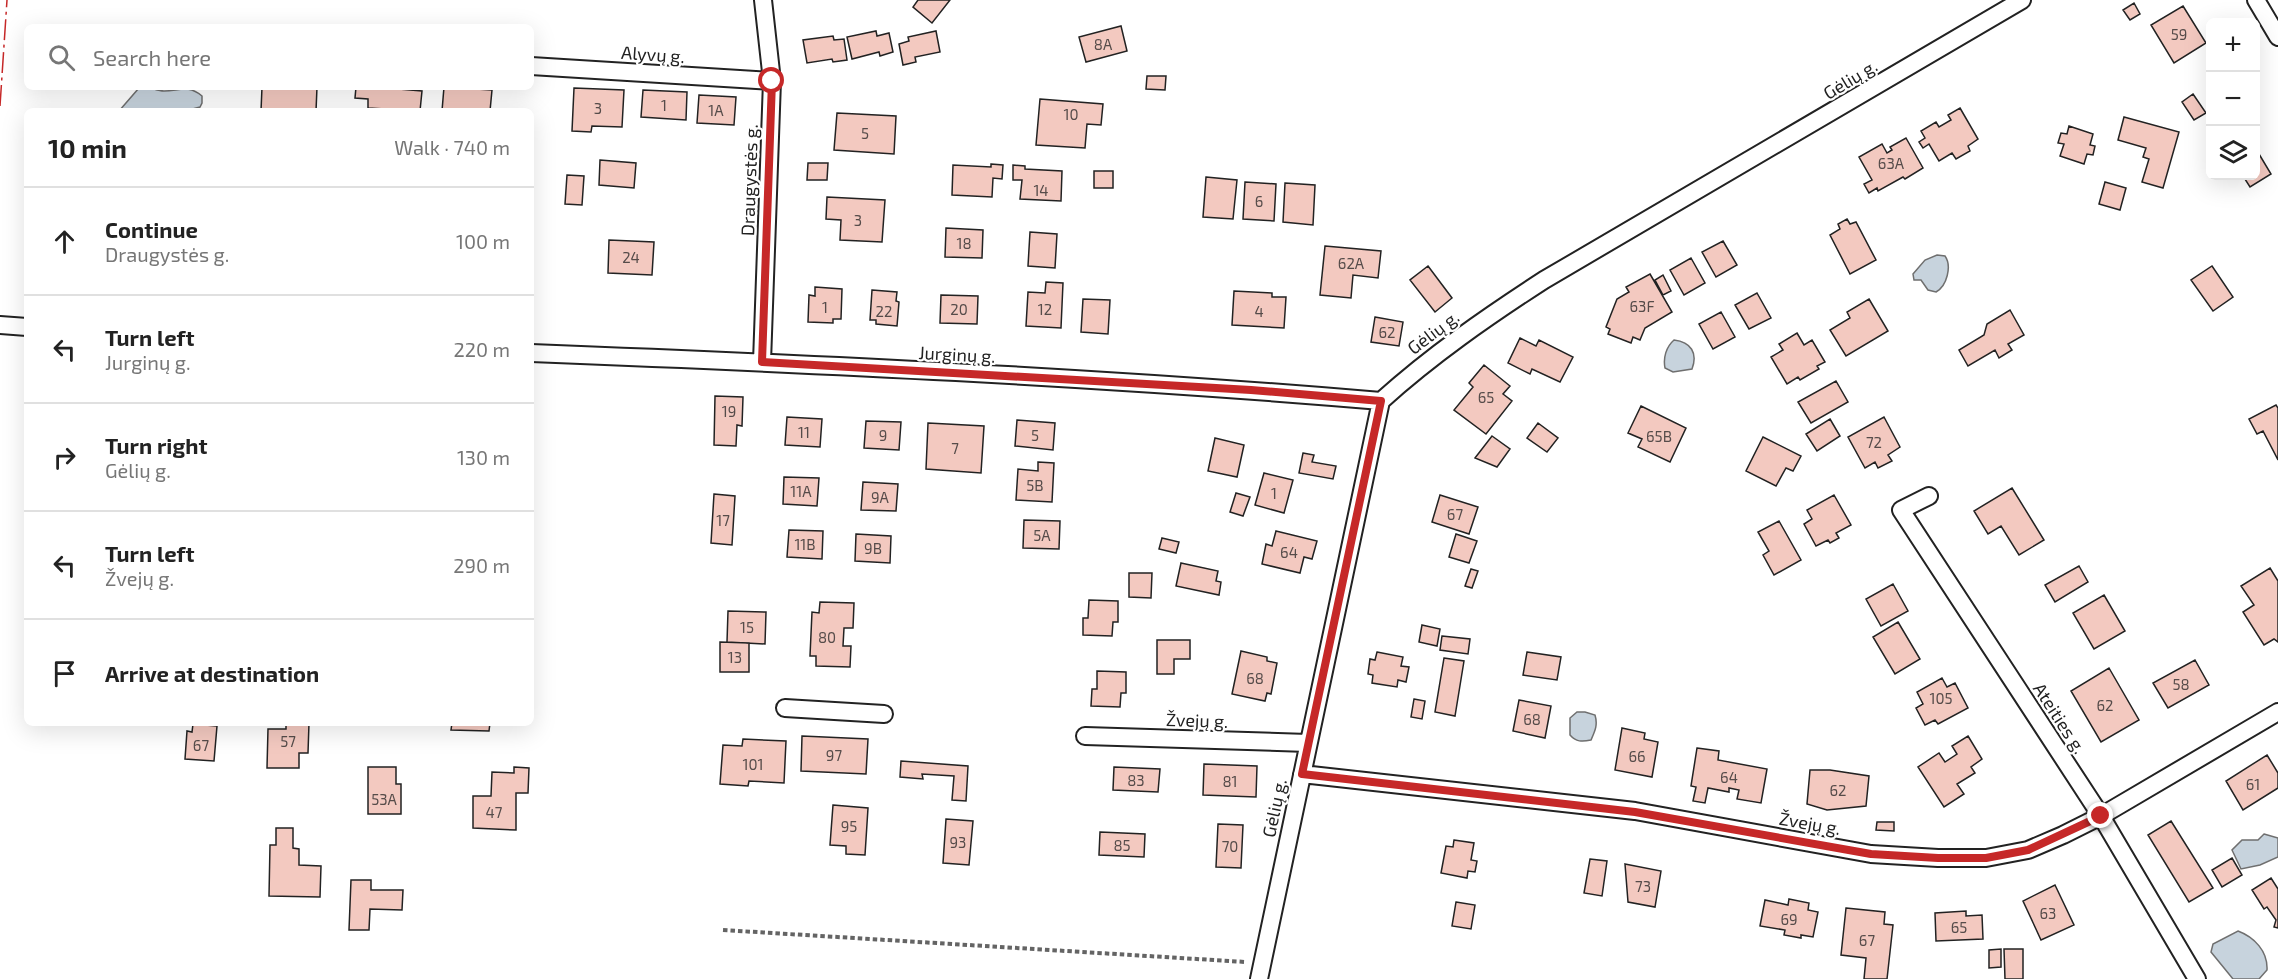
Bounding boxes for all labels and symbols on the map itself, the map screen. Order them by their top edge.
house number: 59 [2171,25,2187,43]
house number: 8A [1094,35,1113,53]
street label: Alyvų g. [620,41,686,67]
street label: Gėlių g. [1819,54,1881,104]
route start [758,67,784,93]
house number: 1 [661,96,667,114]
house number: 3 [594,99,602,117]
house number: 1A [708,101,724,119]
house number: 10 [1063,105,1079,123]
street label: Draugystės g. [736,124,762,236]
house number: 5 [861,124,869,142]
house number: 63A [1878,154,1905,172]
house number: 14 [1033,181,1049,199]
house number: 6 [1255,192,1263,210]
house number: 3 [854,211,862,229]
house number: 18 [956,234,972,252]
house number: 24 [622,248,640,266]
house number: 62A [1338,254,1365,272]
house number: 63F [1629,297,1655,315]
house number: 1 [822,298,828,316]
house number: 20 [950,300,968,318]
house number: 12 [1038,300,1052,318]
house number: 22 [876,302,892,320]
house number: 4 [1254,302,1264,320]
street label: Gėlių g. [1403,305,1463,359]
house number: 62 [1378,323,1396,341]
street label: Jurginų g. [918,341,996,367]
house number: 65 [1478,388,1494,406]
house number: 19 [722,402,736,420]
house number: 11 [798,423,810,441]
house number: 9 [879,426,887,444]
house number: 5 [1031,426,1039,444]
house number: 65B [1646,427,1672,445]
house number: 72 [1866,433,1882,451]
house number: 7 [951,439,959,457]
house number: 5B [1026,476,1044,494]
house number: 11A [790,482,812,500]
house number: 1 [1271,484,1277,502]
house number: 9A [871,488,890,506]
house number: 67 [1447,505,1463,523]
house number: 17 [716,511,730,529]
house number: 5A [1033,526,1051,544]
house number: 11B [794,535,816,553]
house number: 9B [864,539,882,557]
house number: 64 [1280,543,1298,561]
house number: 15 [740,618,754,636]
house number: 80 [818,628,836,646]
house number: 13 [728,648,742,666]
house number: 68 [1246,669,1264,687]
house number: 58 [2172,675,2190,693]
street label: Ateities g. [2029,678,2091,758]
house number: 105 [1929,689,1953,707]
house number: 62 [2096,696,2114,714]
street label: Žvejų g. [1166,708,1228,732]
house number: 68 [1523,710,1541,728]
house number: 57 [280,732,296,750]
house number: 67 [193,736,209,754]
house number: 97 [826,746,842,764]
house number: 66 [1628,747,1646,765]
house number: 101 [743,755,764,773]
house number: 64 [1720,768,1738,786]
house number: 83 [1127,771,1145,789]
house number: 81 [1222,772,1238,790]
house number: 61 [2246,775,2260,793]
street label: Gėlių g. [1257,777,1291,839]
house number: 62 [1829,781,1847,799]
house number: 53A [371,790,398,808]
route end [2087,802,2113,828]
house number: 47 [486,803,503,821]
street label: Žvejų g. [1778,807,1842,839]
house number: 95 [841,817,857,835]
house number: 93 [950,833,966,851]
house number: 85 [1113,836,1131,854]
house number: 70 [1222,837,1238,855]
house number: 73 [1635,877,1651,895]
house number: 63 [2040,904,2056,922]
house number: 69 [1780,910,1798,928]
house number: 65 [1951,918,1967,936]
house number: 67 [1859,931,1875,949]

